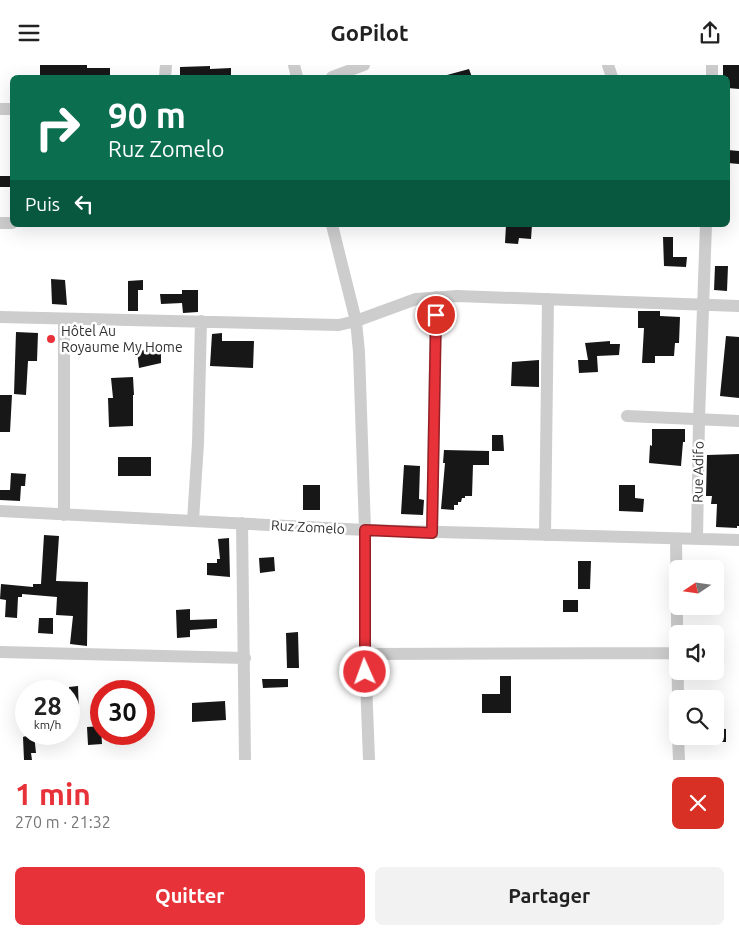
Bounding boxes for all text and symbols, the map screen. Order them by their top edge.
icon: menu [15,19,43,47]
icon: share [696,19,724,47]
text: GoPilot [331,20,408,45]
icon: right [25,95,90,160]
text: 90 m [108,95,186,135]
text: Ruz Zomelo [108,136,224,161]
icon: left [70,190,98,218]
text: Puis [25,193,60,215]
pin [415,294,457,336]
icon: arrive [422,301,450,329]
place label: Hôtel Au Royaume My Home [61,323,183,355]
marker: Hôtel Au Royaume My Home [45,333,57,345]
street label: Rue Adifo [689,441,707,503]
street label: Ruz Zomelo [271,517,345,537]
north arrow [669,560,724,615]
map controls [669,560,724,745]
button: sound [669,625,724,680]
position arrow [338,645,390,697]
speed limit sign: 30 [90,680,155,745]
button: search [669,690,724,745]
text: 28 [33,692,62,720]
text: km/h [34,718,61,731]
text: 1 min [15,777,91,811]
button: close [672,777,724,829]
text: 270 m · 21:32 [15,813,111,831]
button: Quitter [15,867,365,925]
button: Partager [375,867,724,925]

